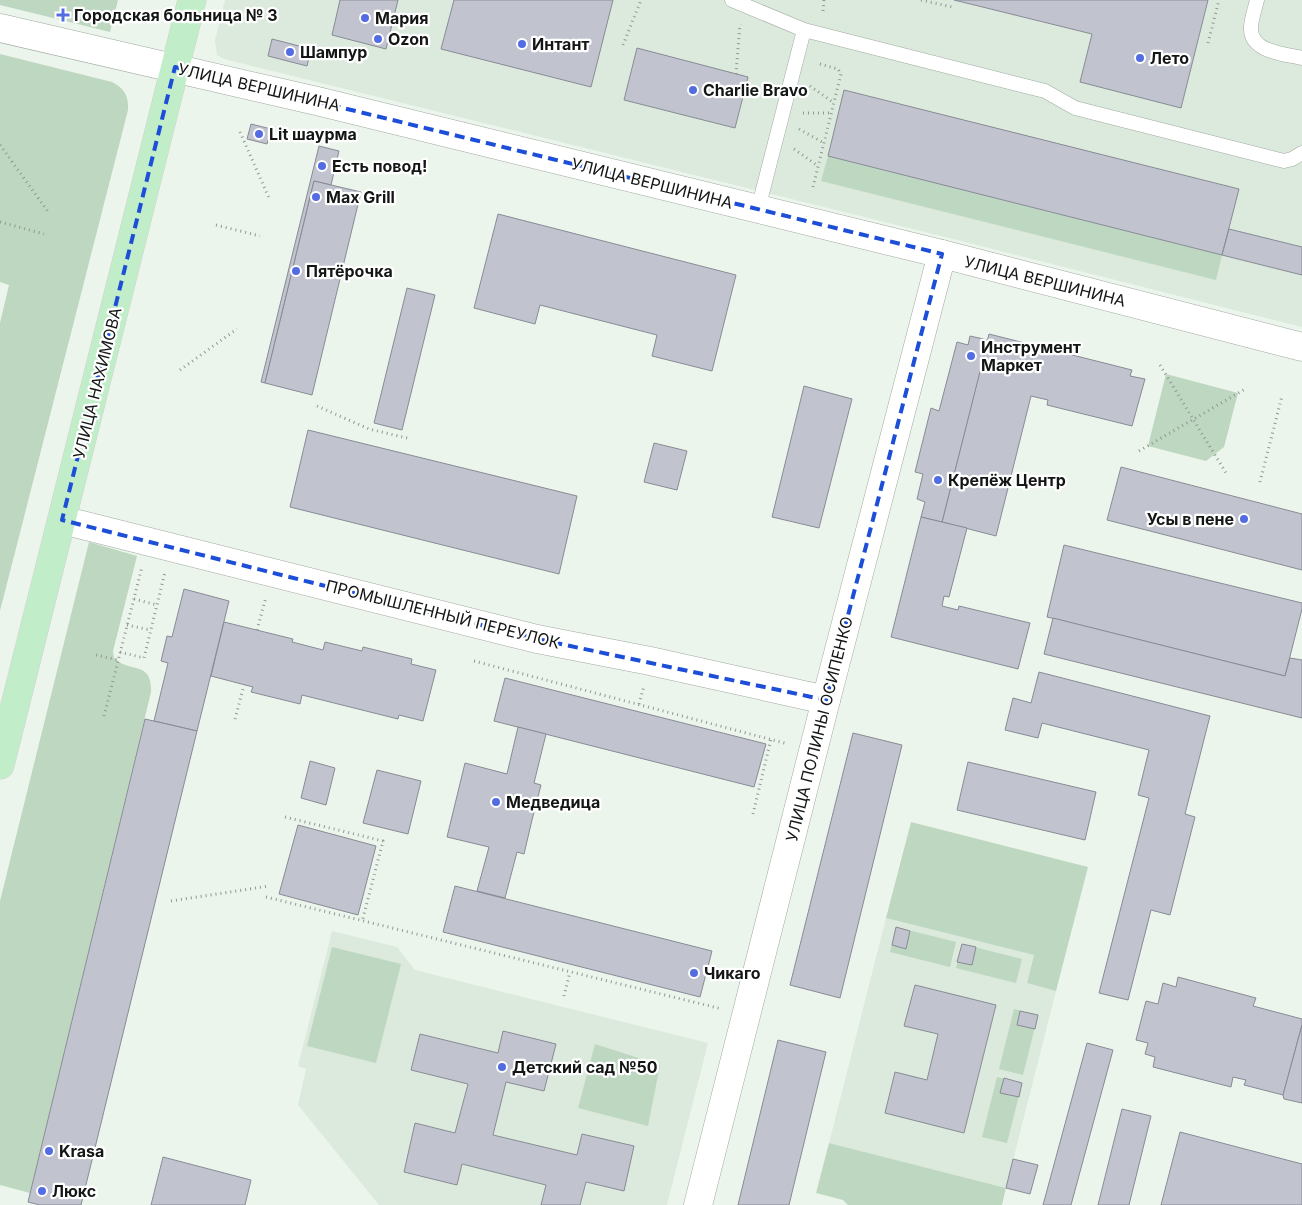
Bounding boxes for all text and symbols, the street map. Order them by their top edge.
place label: Городская больница № 3 [74,5,277,25]
marker: Городская больница № 3 [56,8,70,22]
place label: Мария [375,8,428,28]
marker: Мария [359,12,371,24]
place label: Ozon [388,29,429,49]
marker: Ozon [372,33,384,45]
place label: Интант [532,34,590,54]
marker: Интант [516,38,528,50]
place label: Шампур [300,42,367,62]
marker: Шампур [284,46,296,58]
place label: Лето [1150,48,1189,68]
marker: Лето [1134,52,1146,64]
street label: УЛИЦА ВЕРШИНИНА [176,59,342,115]
place label: Charlie Bravo [703,80,808,100]
marker: Charlie Bravo [687,84,699,96]
place label: Lit шаурма [269,124,357,144]
marker: Lit шаурма [253,128,265,140]
street label: УЛИЦА ВЕРШИНИНА [569,153,735,213]
place label: Есть повод! [332,156,427,176]
marker: Есть повод! [316,160,328,172]
place label: Max Grill [326,187,395,207]
marker: Max Grill [310,191,322,203]
street label: УЛИЦА ВЕРШИНИНА [962,251,1128,311]
place label: Пятёрочка [306,261,393,281]
marker: Пятёрочка [290,265,302,277]
street label: УЛИЦА НАХИМОВА [69,305,125,461]
place label: Инструмент Маркет [981,337,1081,375]
marker: Инструмент Маркет [965,350,977,362]
place label: Крепёж Центр [948,470,1066,490]
marker: Крепёж Центр [932,474,944,486]
place label: Усы в пене [1147,509,1234,529]
marker: Усы в пене [1238,513,1250,525]
street label: ПРОМЫШЛЕННЫЙ ПЕРЕУЛОК [324,575,562,653]
street label: УЛИЦА ПОЛИНЫ ОСИПЕНКО [781,614,857,844]
place label: Медведица [506,792,600,812]
marker: Медведица [490,796,502,808]
place label: Чикаго [704,963,761,983]
marker: Чикаго [688,967,700,979]
place label: Детский сад №50 [512,1057,658,1077]
marker: Детский сад №50 [496,1061,508,1073]
place label: Krasa [59,1141,104,1161]
marker: Krasa [43,1145,55,1157]
place label: Люкс [52,1181,96,1201]
marker: Люкс [36,1185,48,1197]

